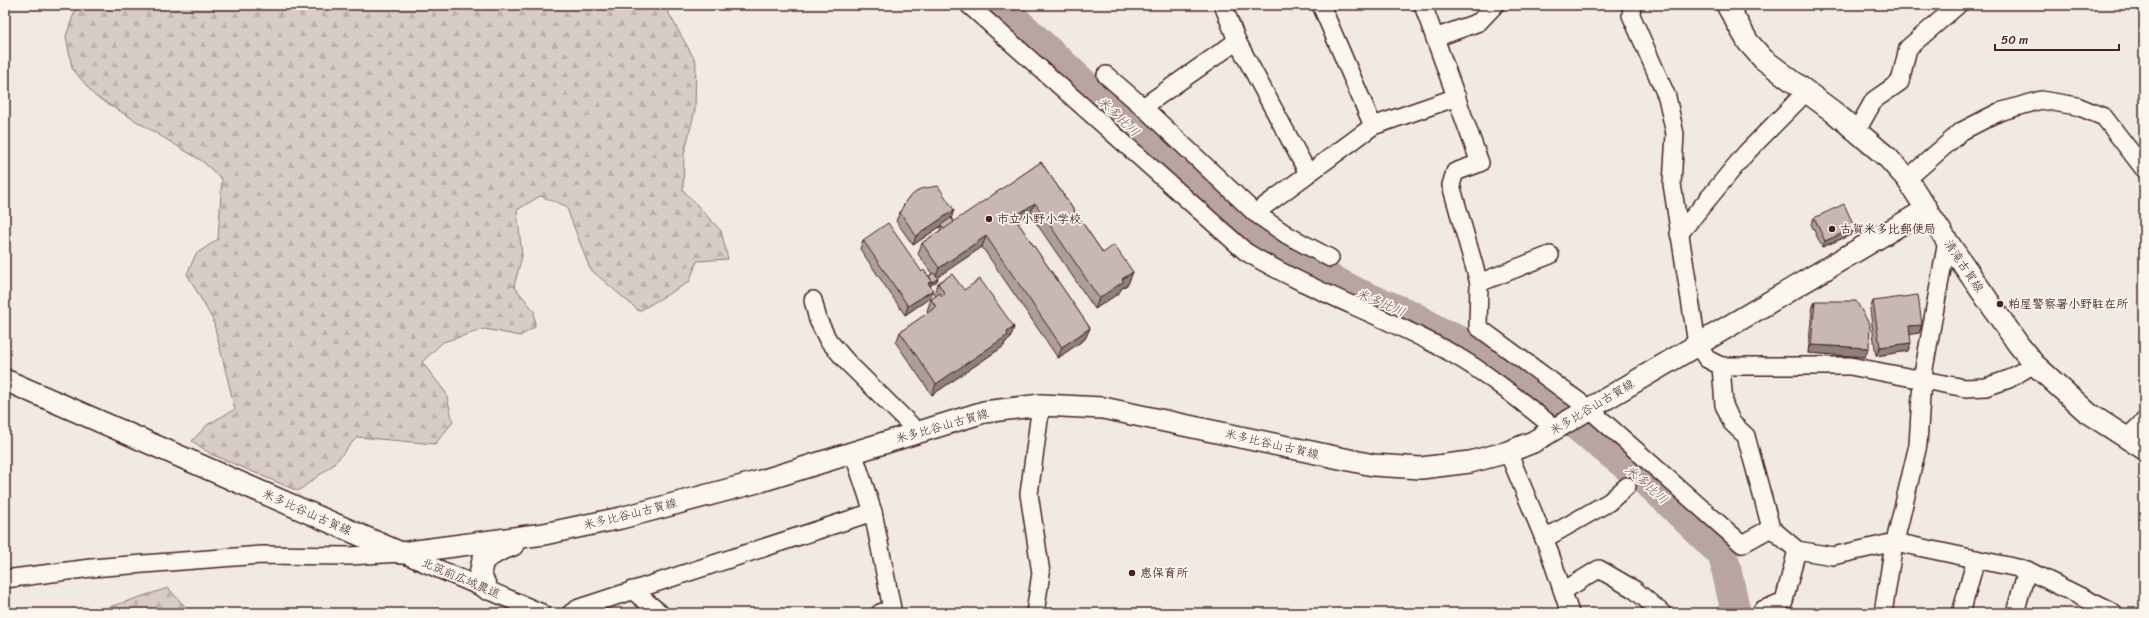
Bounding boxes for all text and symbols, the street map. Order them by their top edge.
scale bar [1995,26,2119,52]
text: 50 m [2001,29,2028,51]
water label: 米多比川 [1092,90,1146,143]
place label: 市立小野小学校 [997,208,1081,230]
marker: 市立小野小学校 [984,214,994,224]
place label: 古賀米多比郵便局 [1840,218,1936,240]
marker: 古賀米多比郵便局 [1827,224,1837,234]
street label: 清滝古賀線 [1938,235,1990,297]
water label: 米多比川 [1352,282,1409,323]
place label: 粕屋警察署小野駐在所 [2008,293,2129,315]
marker: 粕屋警察署小野駐在所 [1995,299,2005,309]
street label: 米多比谷山古賀線 [1545,373,1639,441]
street label: 米多比谷山古賀線 [893,402,991,450]
street label: 米多比谷山古賀線 [1223,422,1321,466]
water label: 米多比川 [1619,459,1674,510]
street label: 米多比谷山古賀線 [259,482,355,542]
street label: 米多比谷山古賀線 [581,492,679,536]
street label: 北筑前広域農道 [418,551,504,605]
place label: 恵保育所 [1140,562,1189,584]
marker: 恵保育所 [1127,568,1137,578]

